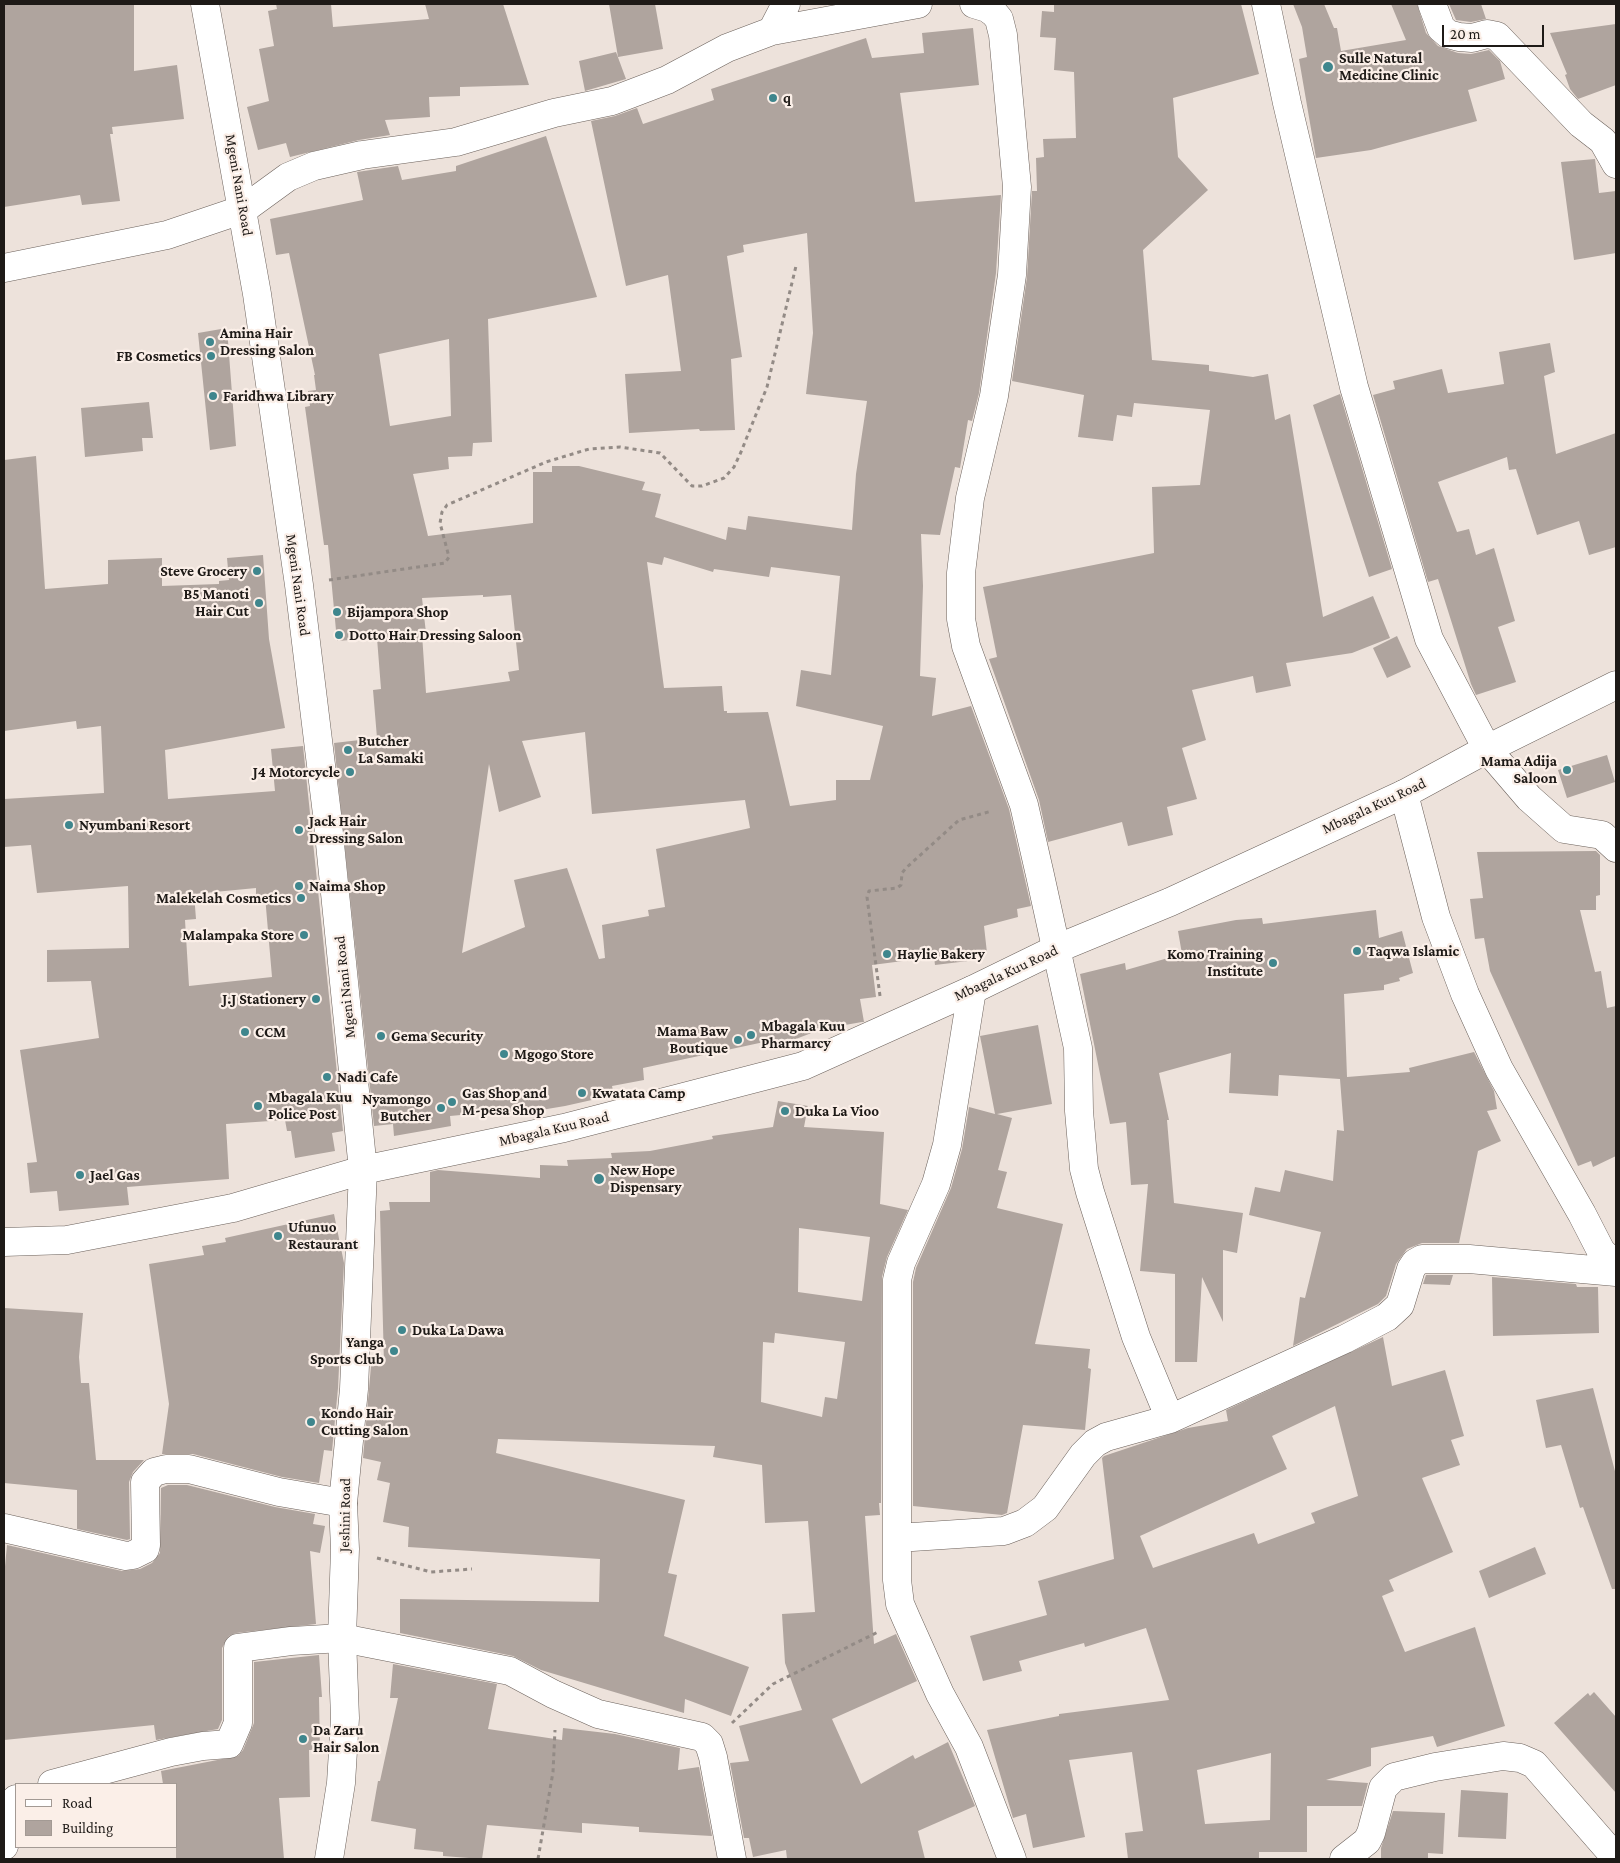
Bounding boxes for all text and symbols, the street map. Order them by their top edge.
scale bar [1445,15,1548,47]
text: 20 m [1450,26,1481,42]
place label: Sulle Natural Medicine Clinic [1339,49,1439,84]
marker: Sulle Natural Medicine Clinic [1321,60,1335,74]
place label: q [783,89,791,107]
marker: q [767,92,779,104]
street label: Mgeni Nani Road [221,133,257,237]
place label: Amina Hair Dressing Salon [220,324,314,359]
marker: Amina Hair Dressing Salon [204,336,216,348]
place label: FB Cosmetics [116,347,201,365]
marker: FB Cosmetics [205,350,217,362]
place label: Faridhwa Library [223,387,334,405]
marker: Faridhwa Library [207,390,219,402]
street label: Mgeni Nani Road [282,533,314,637]
place label: Steve Grocery [160,562,247,580]
marker: Steve Grocery [251,565,263,577]
place label: B5 Manoti Hair Cut [183,585,249,620]
marker: B5 Manoti Hair Cut [253,597,265,609]
place label: Bijampora Shop [347,603,449,621]
marker: Bijampora Shop [331,606,343,618]
place label: Dotto Hair Dressing Saloon [349,626,521,644]
marker: Dotto Hair Dressing Saloon [333,629,345,641]
place label: Butcher La Samaki [358,732,424,767]
marker: Butcher La Samaki [342,744,354,756]
place label: Mama Adija Saloon [1481,752,1557,787]
place label: J4 Motorcycle [253,763,340,781]
marker: Mama Adija Saloon [1561,764,1573,776]
marker: J4 Motorcycle [344,766,356,778]
street label: Mbagala Kuu Road [1319,774,1429,838]
place label: Jack Hair Dressing Salon [309,812,403,847]
place label: Nyumbani Resort [79,816,190,834]
marker: Nyumbani Resort [63,819,75,831]
marker: Jack Hair Dressing Salon [293,824,305,836]
place label: Naima Shop [309,877,386,895]
marker: Naima Shop [293,880,305,892]
place label: Malekelah Cosmetics [156,889,291,907]
marker: Malekelah Cosmetics [295,892,307,904]
place label: Malampaka Store [182,926,294,944]
marker: Malampaka Store [298,929,310,941]
street label: Mgeni Nani Road [331,935,359,1039]
street label: Mbagala Kuu Road [951,941,1061,1005]
place label: Taqwa Islamic [1367,942,1459,960]
place label: Haylie Bakery [897,945,985,963]
place label: Komo Training Institute [1167,945,1263,980]
marker: Taqwa Islamic [1351,945,1363,957]
marker: Haylie Bakery [881,948,893,960]
marker: Komo Training Institute [1267,957,1279,969]
place label: J.J Stationery [222,990,306,1008]
marker: J.J Stationery [310,993,322,1005]
place label: Mbagala Kuu Pharmarcy [761,1017,845,1052]
place label: Mama Baw Boutique [657,1022,728,1057]
place label: CCM [255,1023,286,1041]
marker: CCM [239,1026,251,1038]
place label: Gema Security [391,1027,483,1045]
marker: Mbagala Kuu Pharmarcy [745,1029,757,1041]
marker: Gema Security [375,1030,387,1042]
marker: Mama Baw Boutique [732,1034,744,1046]
place label: Mgogo Store [514,1045,594,1063]
marker: Mgogo Store [498,1048,510,1060]
place label: Nadi Cafe [337,1068,398,1086]
marker: Nadi Cafe [321,1071,333,1083]
place label: Gas Shop and M-pesa Shop [462,1084,547,1119]
place label: Kwatata Camp [592,1084,685,1102]
marker: Kwatata Camp [576,1087,588,1099]
place label: Mbagala Kuu Police Post [268,1088,352,1123]
place label: Nyamongo Butcher [362,1090,431,1125]
marker: Gas Shop and M-pesa Shop [446,1096,458,1108]
marker: Mbagala Kuu Police Post [252,1100,264,1112]
marker: Nyamongo Butcher [435,1102,447,1114]
place label: Duka La Vioo [795,1102,879,1120]
marker: Duka La Vioo [779,1105,791,1117]
street label: Mbagala Kuu Road [497,1108,611,1150]
place label: New Hope Dispensary [610,1161,681,1196]
place label: Jael Gas [90,1166,140,1184]
marker: Jael Gas [74,1169,86,1181]
marker: New Hope Dispensary [592,1172,606,1186]
place label: Ufunuo Restaurant [288,1218,358,1253]
marker: Ufunuo Restaurant [272,1230,284,1242]
place label: Duka La Dawa [412,1321,504,1339]
marker: Duka La Dawa [396,1324,408,1336]
place label: Yanga Sports Club [310,1333,384,1368]
marker: Yanga Sports Club [388,1345,400,1357]
place label: Kondo Hair Cutting Salon [321,1404,408,1439]
marker: Kondo Hair Cutting Salon [305,1416,317,1428]
street label: Jeshini Road [335,1478,355,1552]
place label: Da Zaru Hair Salon [313,1721,379,1756]
marker: Da Zaru Hair Salon [297,1733,309,1745]
legend [15,1783,178,1848]
text: Road [62,1795,92,1811]
text: Building [62,1820,113,1836]

